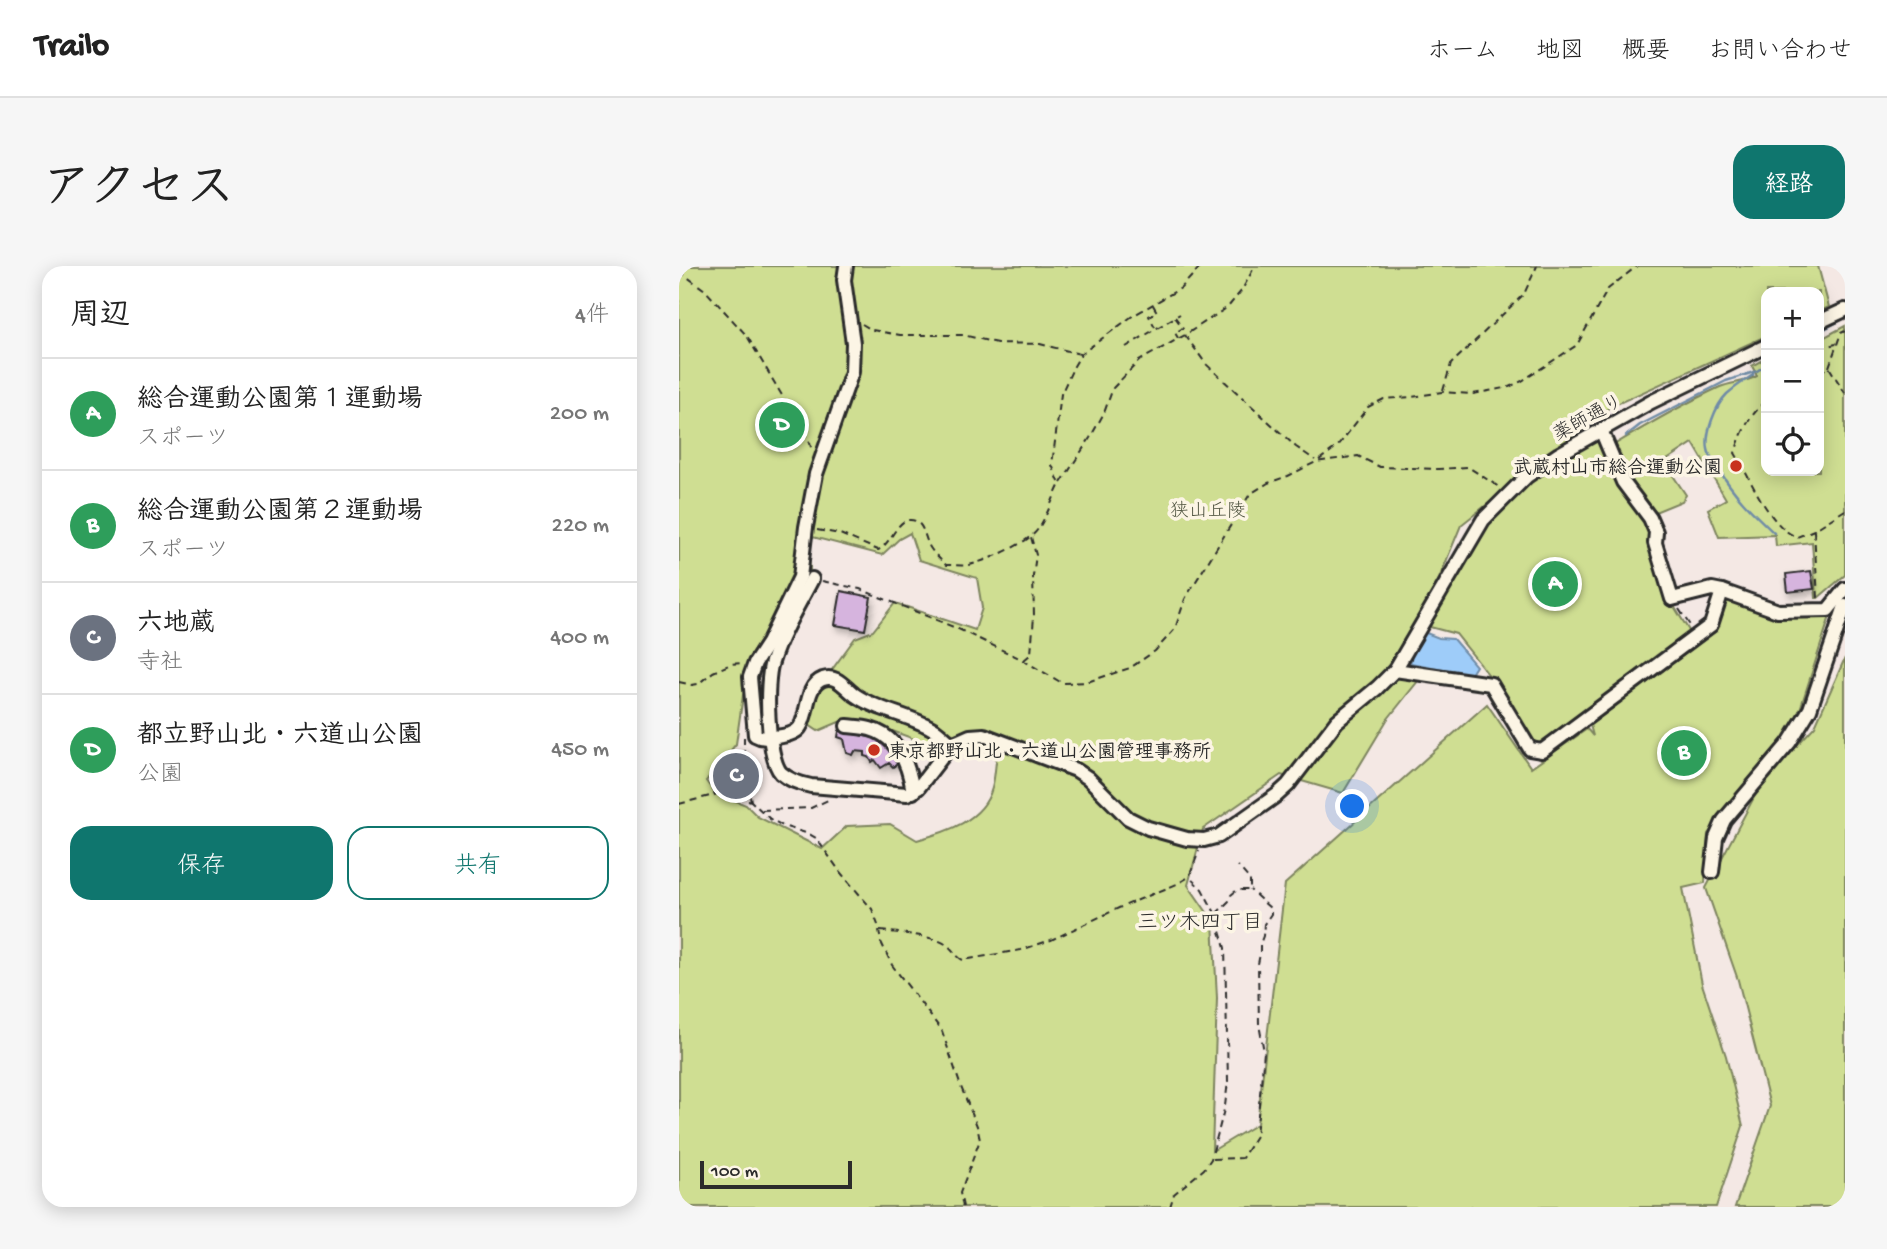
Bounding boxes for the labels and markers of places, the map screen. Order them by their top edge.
pin: D [759,399,805,451]
place label: 武蔵村山市総合運動公園 [1513,457,1722,481]
marker: 武蔵村山市総合運動公園 [1728,458,1744,474]
pin: A [1532,558,1578,610]
pin: B [1661,727,1707,779]
place label: 東京都野山北・六道山公園管理事務所 [888,741,1211,765]
marker: 東京都野山北・六道山公園管理事務所 [866,742,882,758]
pin: C [713,750,759,802]

